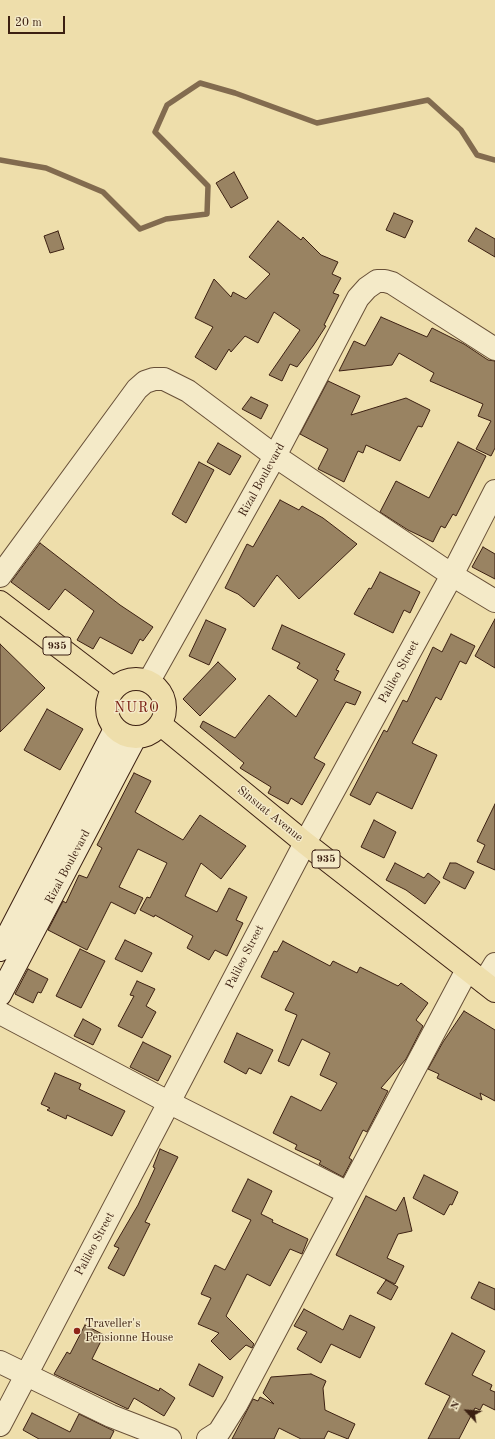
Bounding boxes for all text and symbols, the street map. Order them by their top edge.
scale bar [10,8,67,34]
text: 20 m [15,17,42,29]
street label: Rizal Boulevard [236,441,288,519]
road number: 935 [43,637,71,655]
street label: Palileo Street [376,638,422,706]
district label: NURO [114,700,160,716]
street label: Sinsuat Avenue [234,783,306,845]
street label: Rizal Boulevard [42,827,94,907]
road number: 935 [312,850,340,868]
street label: Palileo Street [223,923,267,991]
street label: Palileo Street [72,1210,118,1278]
place label: Traveller's Pensionne House [85,1317,173,1345]
marker: Traveller's Pensionne House [72,1326,82,1336]
north arrow [447,1391,487,1431]
text: N [449,1399,463,1412]

